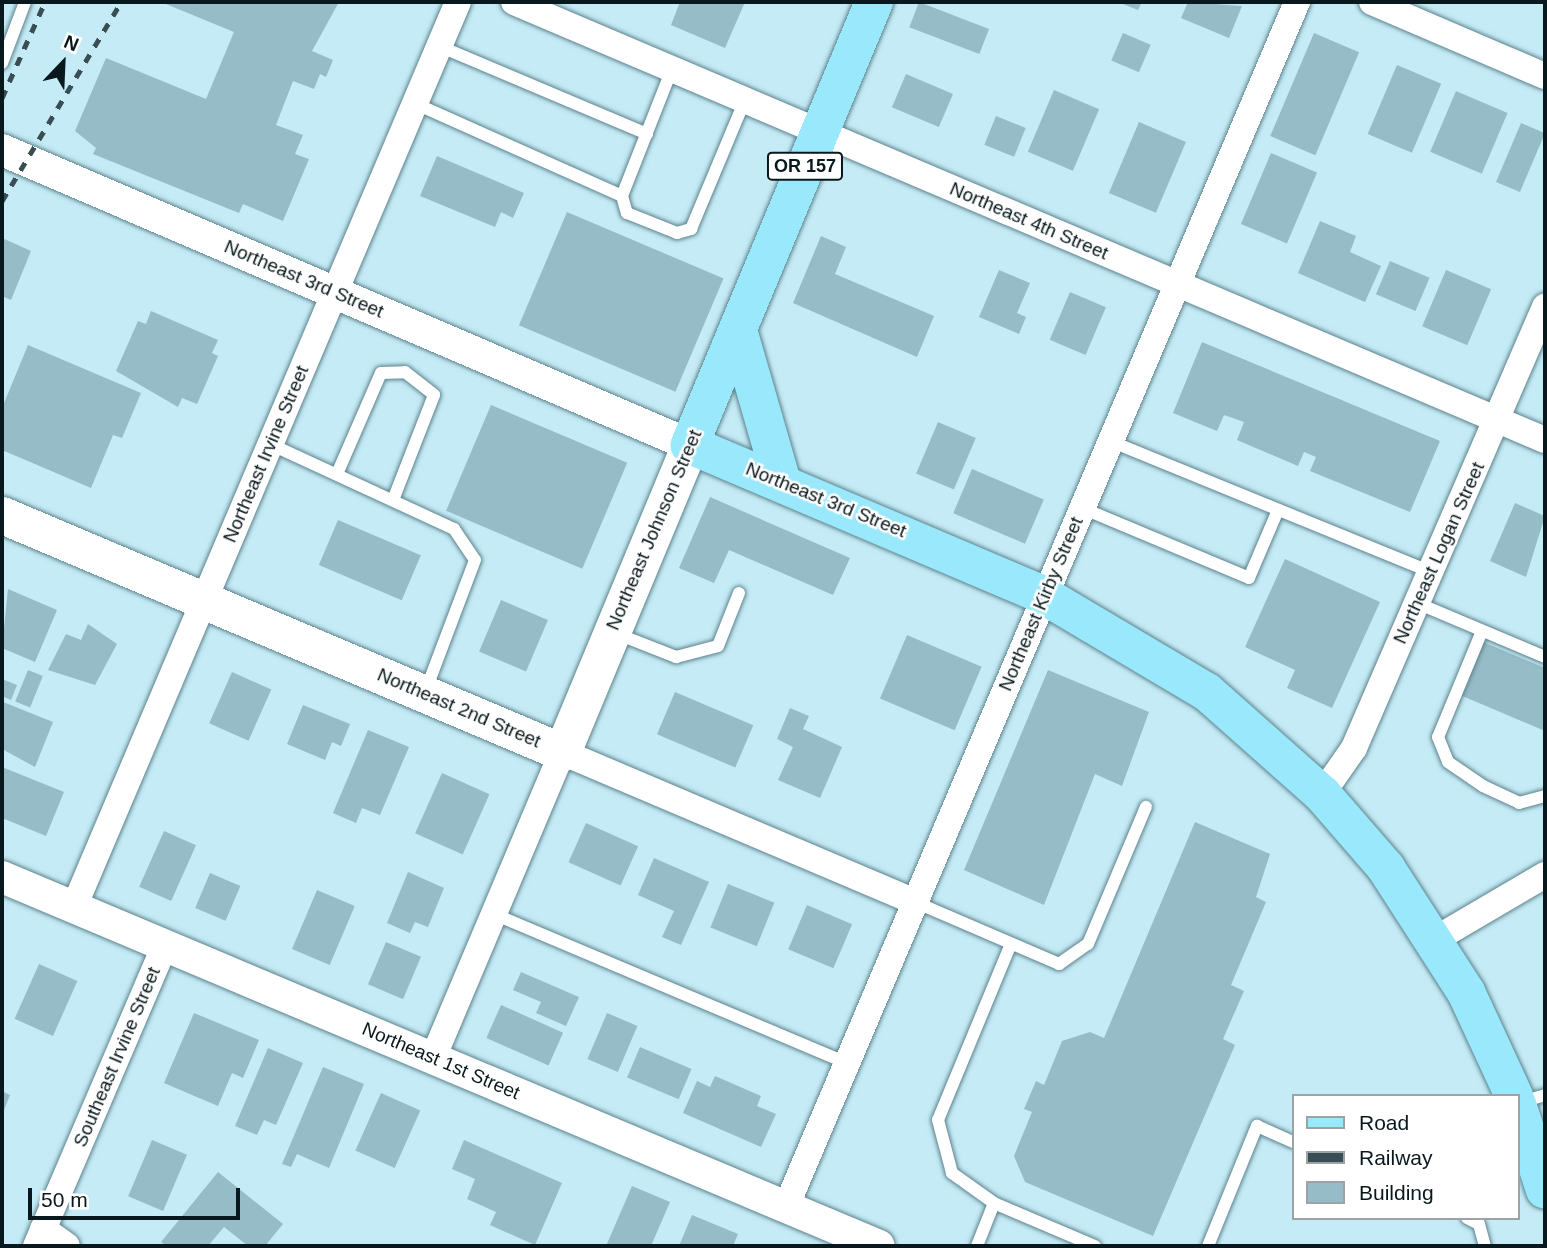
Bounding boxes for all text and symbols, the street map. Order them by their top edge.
north arrow [28,28,98,98]
text: N [61,31,82,56]
road number: OR 157 [766,152,844,181]
street label: Northeast 4th Street [946,177,1112,265]
street label: Northeast 3rd Street [221,235,387,323]
street label: Northeast Irvine Street [218,362,314,546]
street label: Northeast Johnson Street [601,426,707,634]
street label: Northeast 3rd Street [742,457,910,543]
street label: Northeast Logan Street [1389,459,1489,647]
street label: Northeast Kirby Street [994,514,1088,694]
street label: Northeast 2nd Street [374,663,544,753]
street label: Southeast Irvine Street [69,964,165,1150]
street label: Northeast 1st Street [359,1017,523,1105]
legend [1292,1094,1519,1220]
text: Road [1359,1111,1409,1134]
text: Railway [1359,1146,1433,1169]
scale bar [32,1174,243,1218]
text: Building [1359,1181,1434,1204]
text: 50 m [41,1188,88,1211]

